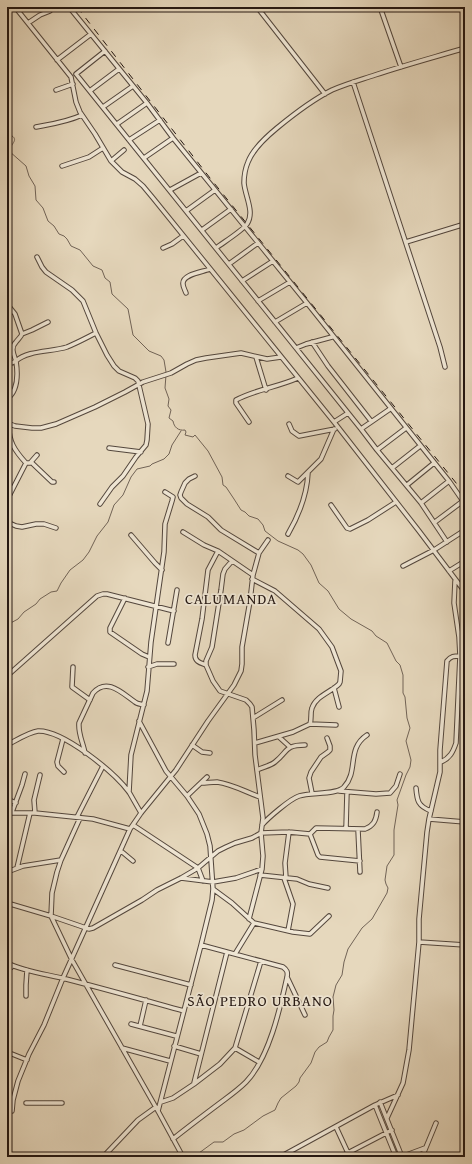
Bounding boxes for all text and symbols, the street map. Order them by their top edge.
district label: CALUMANDA [185,588,277,609]
district label: SÃO PEDRO URBANO [187,990,333,1011]

